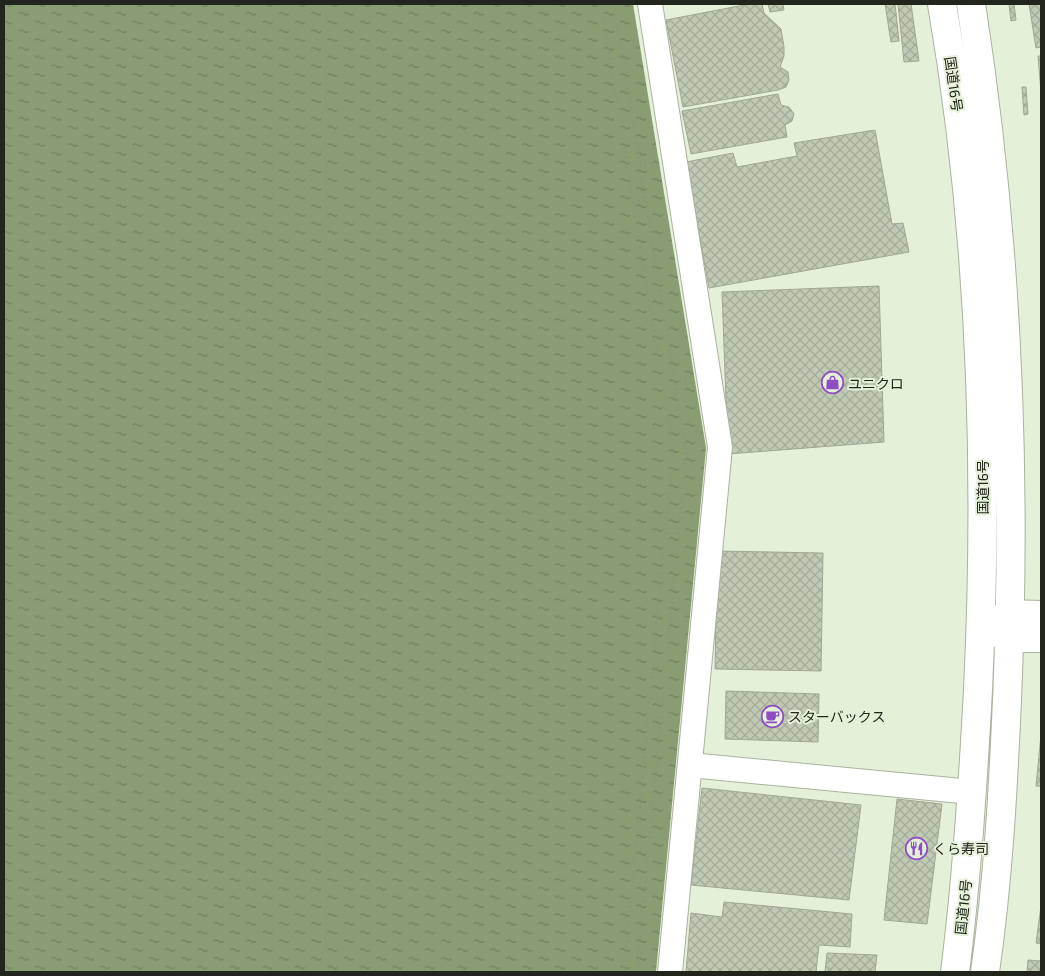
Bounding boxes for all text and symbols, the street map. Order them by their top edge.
street label: 国道16号 [942,55,966,113]
shop icon: ユニクロ [820,371,844,395]
place label: ユニクロ [848,375,904,392]
street label: 国道16号 [974,459,991,515]
cafe icon: スターバックス [760,704,784,728]
place label: スターバックス [788,708,885,725]
restaurant icon: くら寿司 [905,836,929,860]
place label: くら寿司 [933,840,989,857]
street label: 国道16号 [952,878,974,936]

